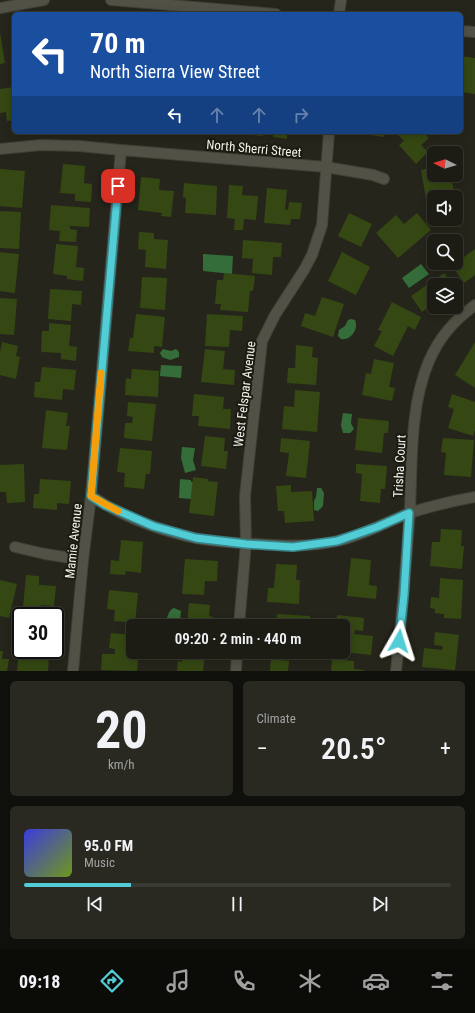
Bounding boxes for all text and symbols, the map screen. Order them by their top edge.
text: 70 m [90,27,146,60]
icon: left [24,28,76,80]
text: North Sierra View Street [90,61,260,82]
icon: left [164,104,186,126]
icon: ahead [206,104,228,126]
icon: ahead [248,104,270,126]
icon: right [290,104,312,126]
street label: North Sherri Street [206,137,302,160]
north arrow [427,146,463,182]
map controls [427,146,463,314]
pin [101,169,135,203]
icon: arrive [107,175,129,197]
button: sound [427,190,463,226]
button: search [427,234,463,270]
button: layers [427,278,463,314]
street label: West Felspar Avenue [231,340,258,448]
street label: Trisha Court [390,434,409,498]
street label: Mamie Avenue [62,503,85,579]
speed limit sign: 30 [12,607,64,659]
position arrow [378,620,420,662]
text: 09:20 · 2 min · 440 m [175,630,301,648]
text: 20 [95,700,148,761]
text: Climate [257,711,296,726]
text: 20.5° [321,731,386,766]
text: − [257,736,268,761]
text: + [440,736,451,761]
text: km/h [108,757,135,772]
text: 95.0 FM [84,837,133,855]
text: Music [84,855,115,870]
icon: previous [84,893,106,915]
icon: pause [226,893,248,915]
icon: next [369,893,391,915]
icon: directions [98,967,126,995]
icon: music [164,967,192,995]
icon: phone [230,967,258,995]
icon: climate [296,967,324,995]
icon: car [362,967,390,995]
icon: filters [428,967,456,995]
text: 09:18 [19,971,60,992]

